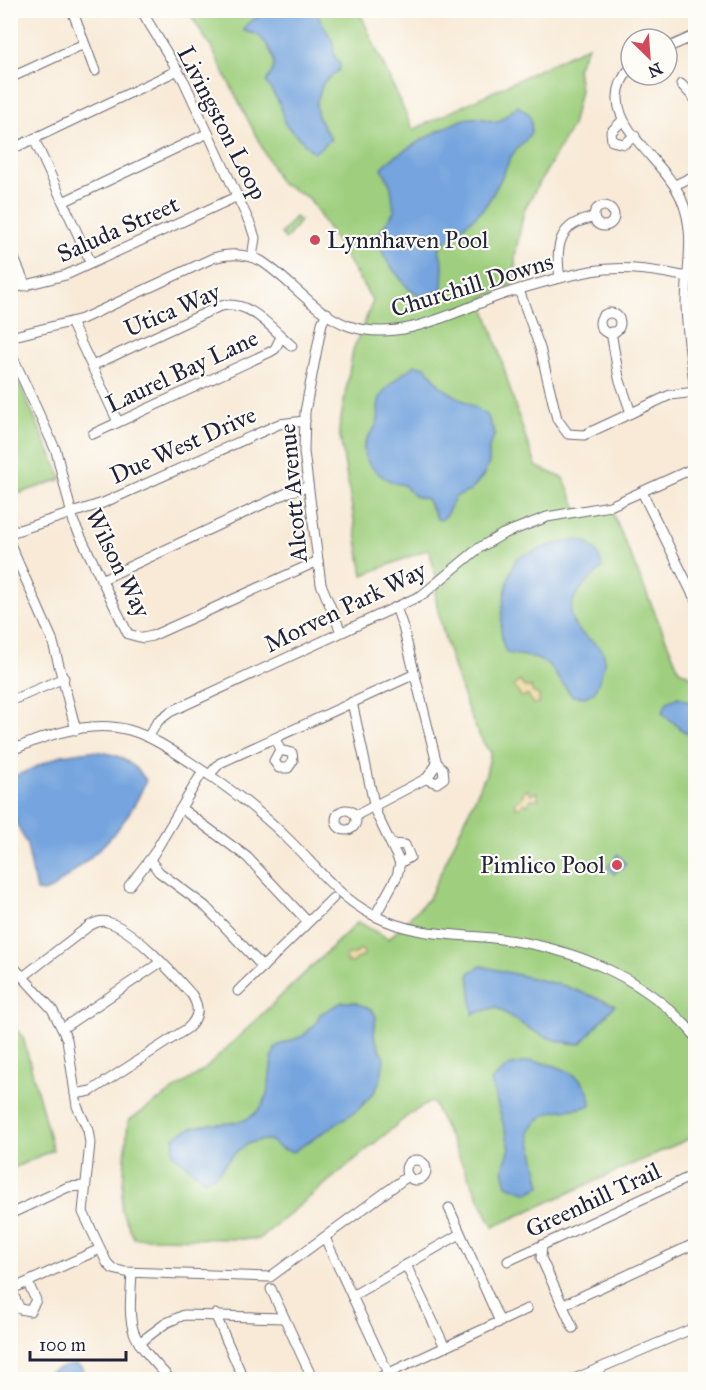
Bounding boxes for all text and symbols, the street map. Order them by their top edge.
north arrow [619,27,679,87]
street label: Livingston Loop [170,41,274,205]
text: N [645,59,665,82]
street label: Saluda Street [52,189,184,269]
place label: Lynnhaven Pool [327,225,489,255]
marker: Lynnhaven Pool [308,233,322,247]
street label: Churchill Downs [387,246,557,324]
street label: Utica Way [119,276,225,344]
street label: Laurel Bay Lane [101,323,263,419]
street label: Due West Drive [105,399,261,491]
street label: Alcott Avenue [272,422,314,565]
street label: Wilson Way [79,503,158,623]
street label: Morven Park Way [259,554,432,659]
place label: Pimlico Pool [480,850,606,880]
marker: Pimlico Pool [610,858,624,872]
street label: Greenhill Trail [521,1155,666,1244]
scale bar [30,1324,126,1362]
text: 100 m [39,1334,86,1356]

